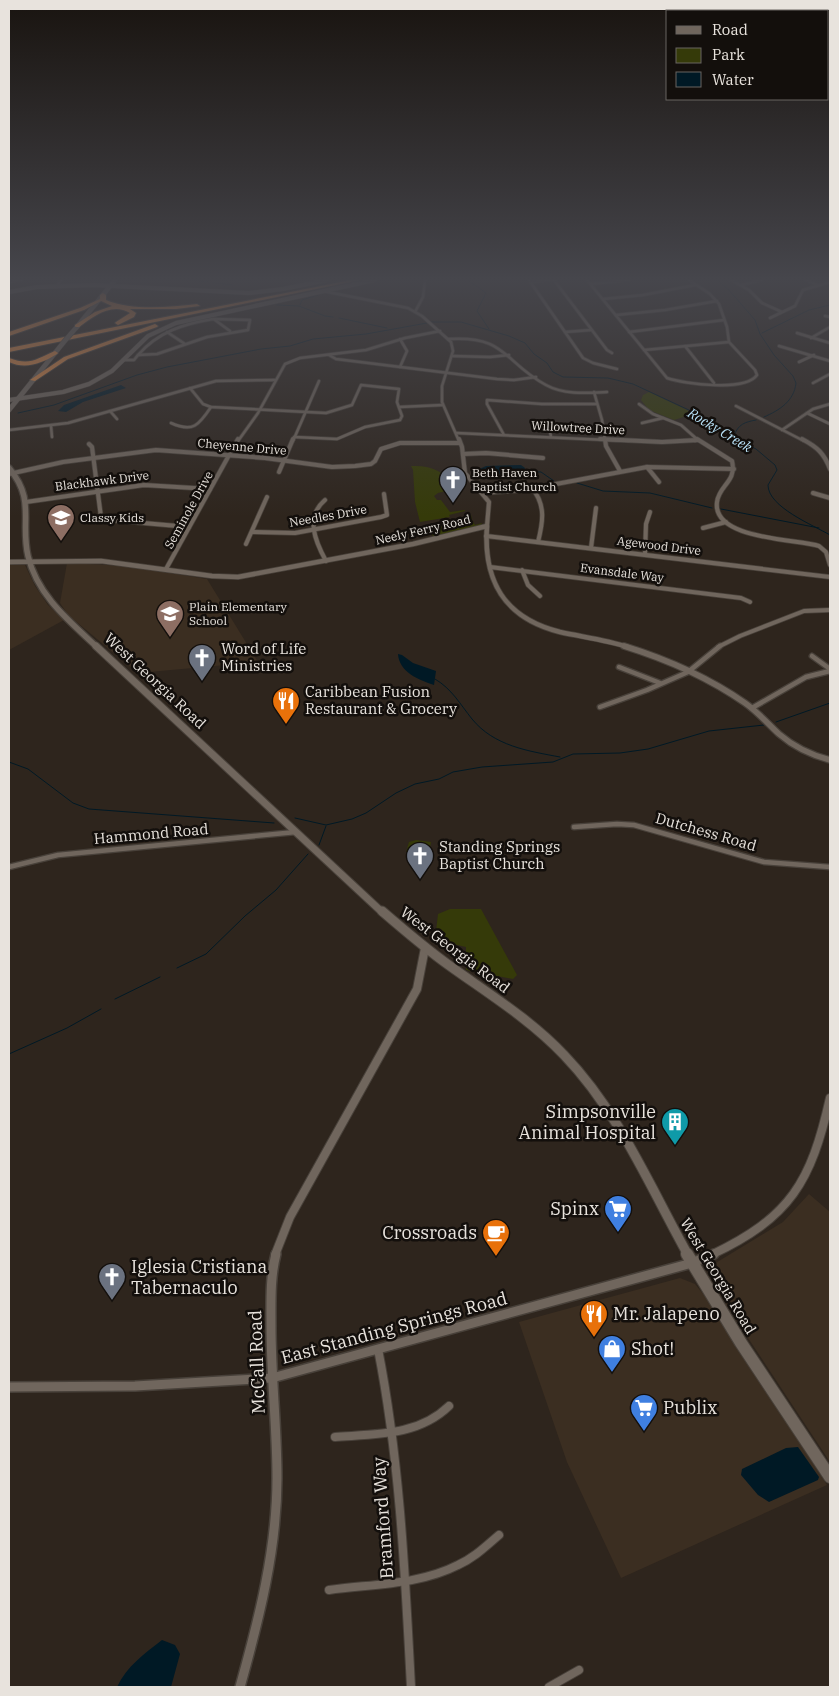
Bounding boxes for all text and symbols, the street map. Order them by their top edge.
legend [666,10,829,100]
text: Road [712,20,748,39]
text: Park [712,45,745,64]
text: Water [712,70,754,89]
water label: Rocky Creek [684,403,756,457]
street label: Willowtree Drive [531,418,625,437]
street label: Cheyenne Drive [197,435,287,458]
church icon: Beth Haven Baptist Church [438,465,468,504]
place label: Beth Haven Baptist Church [472,465,557,494]
street label: Blackhawk Drive [54,467,150,494]
street label: Seminole Drive [161,468,216,551]
street label: Needles Drive [288,501,368,530]
school or university icon: Classy Kids [46,503,76,542]
place label: Classy Kids [80,510,144,525]
street label: Neely Ferry Road [374,511,472,548]
street label: Agewood Drive [616,533,702,558]
street label: Evansdale Way [579,560,665,585]
school or university icon: Plain Elementary School [155,599,185,638]
place label: Plain Elementary School [189,599,288,628]
street label: West Georgia Road [101,629,210,733]
place label: Word of Life Ministries [221,639,306,675]
church icon: Word of Life Ministries [187,643,217,682]
place label: Caribbean Fusion Restaurant & Grocery [305,682,457,718]
restaurant icon: Caribbean Fusion Restaurant & Grocery [271,686,301,725]
street label: Dutchess Road [653,808,759,855]
street label: Hammond Road [93,819,209,848]
place label: Standing Springs Baptist Church [439,837,560,873]
church icon: Standing Springs Baptist Church [405,841,435,880]
street label: West Georgia Road [397,902,514,997]
place label: Simpsonville Animal Hospital [519,1100,656,1144]
building icon: Simpsonville Animal Hospital [660,1107,690,1146]
supermarket icon: Spinx [603,1194,633,1233]
place label: Spinx [550,1197,599,1220]
street label: West Georgia Road [676,1214,761,1337]
cafe icon: Crossroads [481,1218,511,1257]
place label: Crossroads [382,1221,477,1244]
place label: Iglesia Cristiana Tabernaculo [131,1255,268,1299]
church icon: Iglesia Cristiana Tabernaculo [97,1262,127,1301]
street label: East Standing Springs Road [278,1286,510,1369]
restaurant icon: Mr. Jalapeno [579,1299,609,1338]
place label: Mr. Jalapeno [613,1302,720,1325]
street label: McCall Road [243,1309,270,1415]
shop icon: Shot! [597,1334,627,1373]
place label: Shot! [631,1337,674,1360]
supermarket icon: Publix [629,1393,659,1432]
place label: Publix [663,1396,717,1419]
street label: Bramford Way [367,1456,398,1580]

